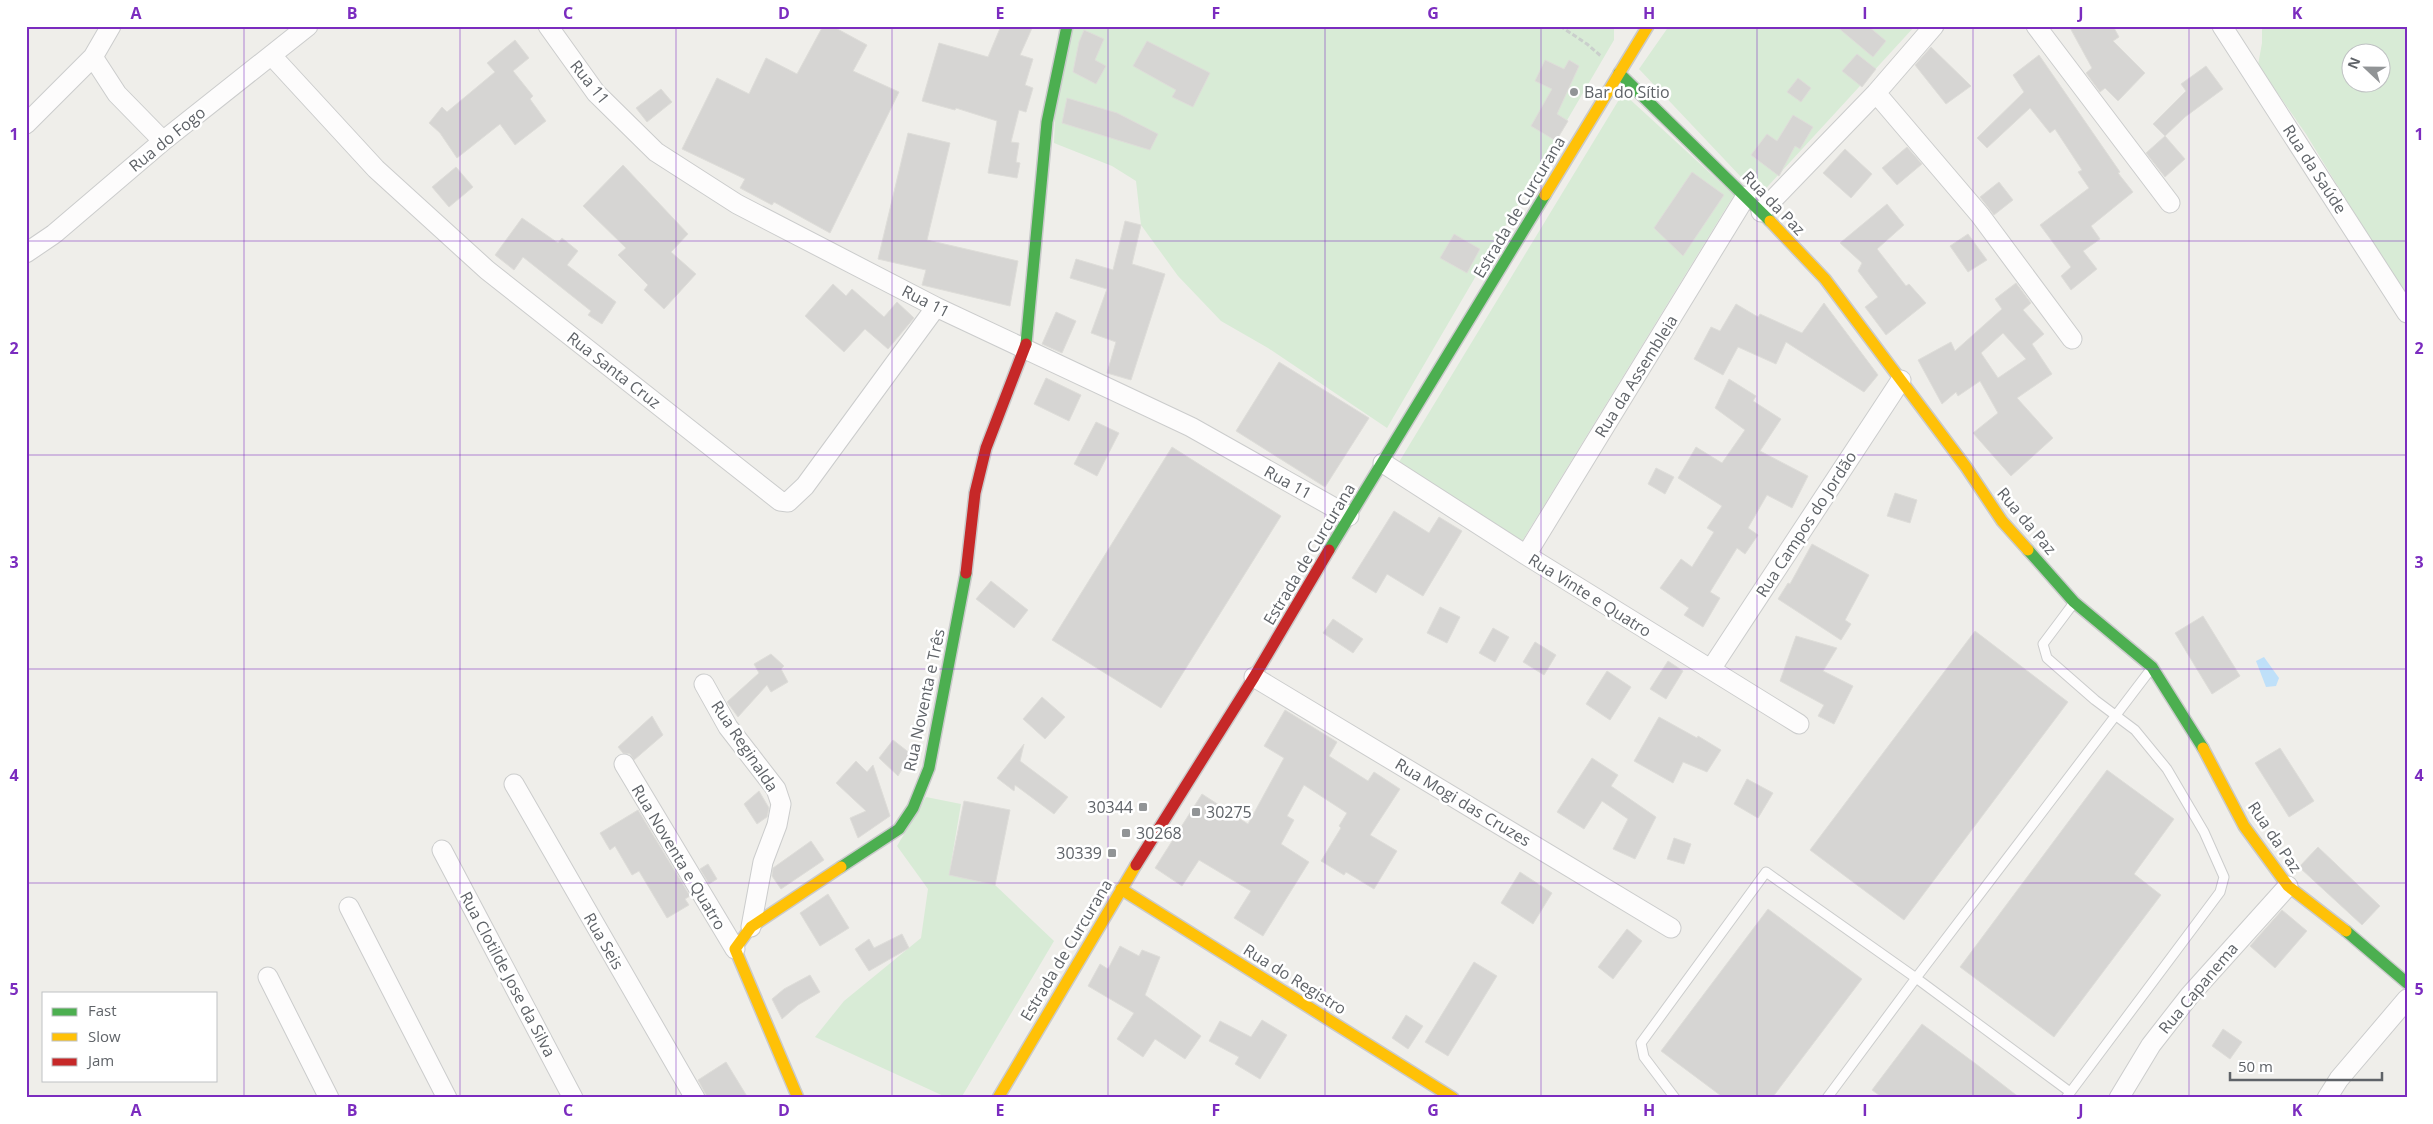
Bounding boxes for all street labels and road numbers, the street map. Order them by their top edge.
street label: Rua 11 [565,55,615,109]
street label: Rua do Fogo [124,101,210,177]
street label: Rua da Saúde [2278,120,2352,218]
street label: Estrada de Curcurana [1468,132,1570,282]
street label: Rua da Paz [1738,166,1810,240]
street label: Rua 11 [898,280,954,322]
street label: Rua da Assembleia [1589,311,1683,441]
street label: Rua Santa Cruz [563,327,665,413]
street label: Rua Campos do Jordão [1750,447,1862,601]
street label: Rua 11 [1260,460,1316,504]
street label: Estrada de Curcurana [1258,479,1360,629]
street label: Rua da Paz [1992,483,2062,559]
street label: Rua Vinte e Quatro [1524,548,1656,642]
street label: Rua Noventa e Três [898,627,950,773]
street label: Rua Reginalda [706,696,784,796]
street label: Rua Mogi das Cruzes [1391,753,1535,851]
street label: Rua Noventa e Quatro [627,780,731,934]
street label: Rua da Paz [2243,797,2307,877]
street label: Estrada de Curcurana [1015,875,1117,1025]
street label: Rua Clotilde Jose da Silva [455,887,561,1061]
street label: Rua Seis [579,909,629,973]
street label: Rua Capanema [2153,938,2243,1038]
street label: Rua do Registro [1239,939,1351,1019]

